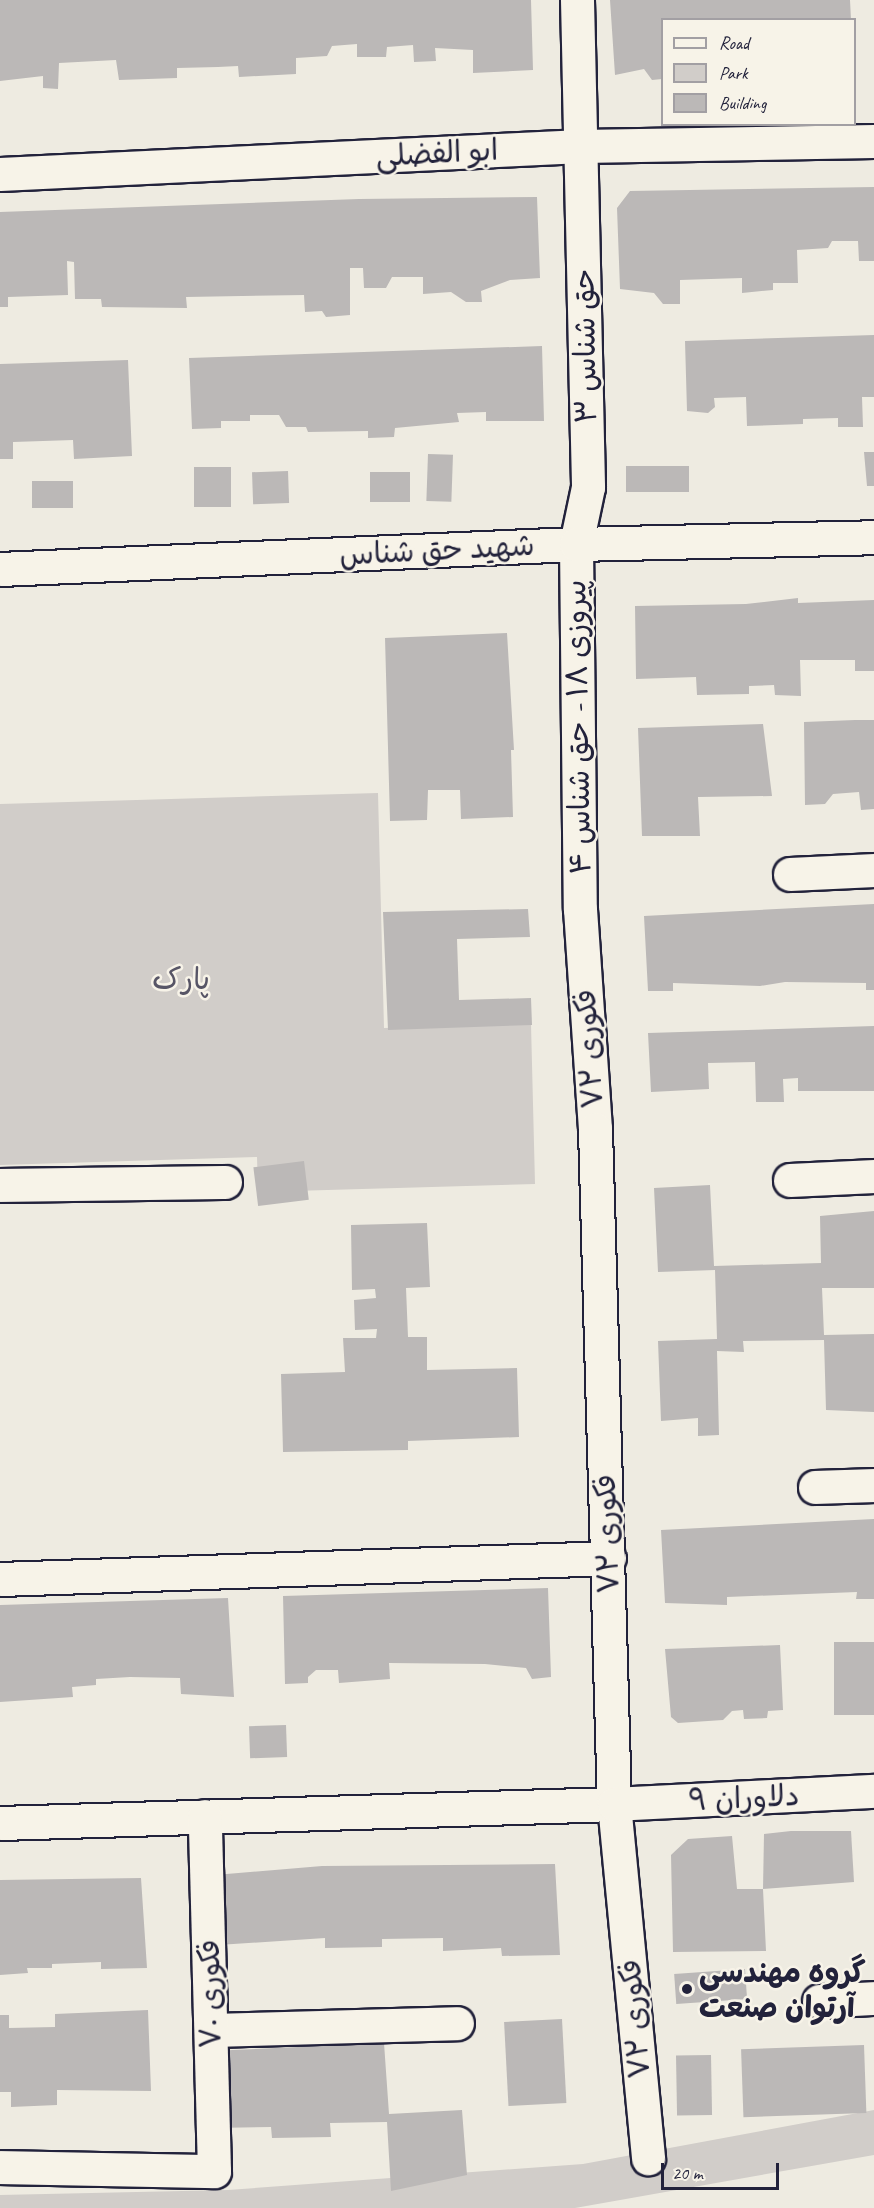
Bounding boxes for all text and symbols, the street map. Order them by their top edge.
legend [661,18,856,126]
text: Road [719,32,749,54]
text: Park [719,62,748,84]
text: Building [719,92,766,114]
street label: ابو الفضلی [375,132,499,174]
street label: حق شناس ۳ [566,268,604,424]
street label: شهید حق شناس [339,527,535,573]
street label: پیروزی ۱۸ - حق شناس ۴ [557,579,599,875]
park label: پارک [152,961,210,997]
street label: فکوری ۷۲ [567,988,611,1110]
street label: فکوری ۷۲ [587,1474,627,1594]
street label: دلاوران ۹ [688,1777,800,1819]
street label: فکوری ۷۰ [191,1939,229,2049]
place label: گروه مهندسی آرتوان صنعت [699,1954,866,2024]
street label: فکوری ۷۲ [612,1958,658,2080]
marker: گروه مهندسی آرتوان صنعت [680,1982,694,1996]
scale bar [664,2151,782,2189]
text: 20 m [672,2162,703,2184]

